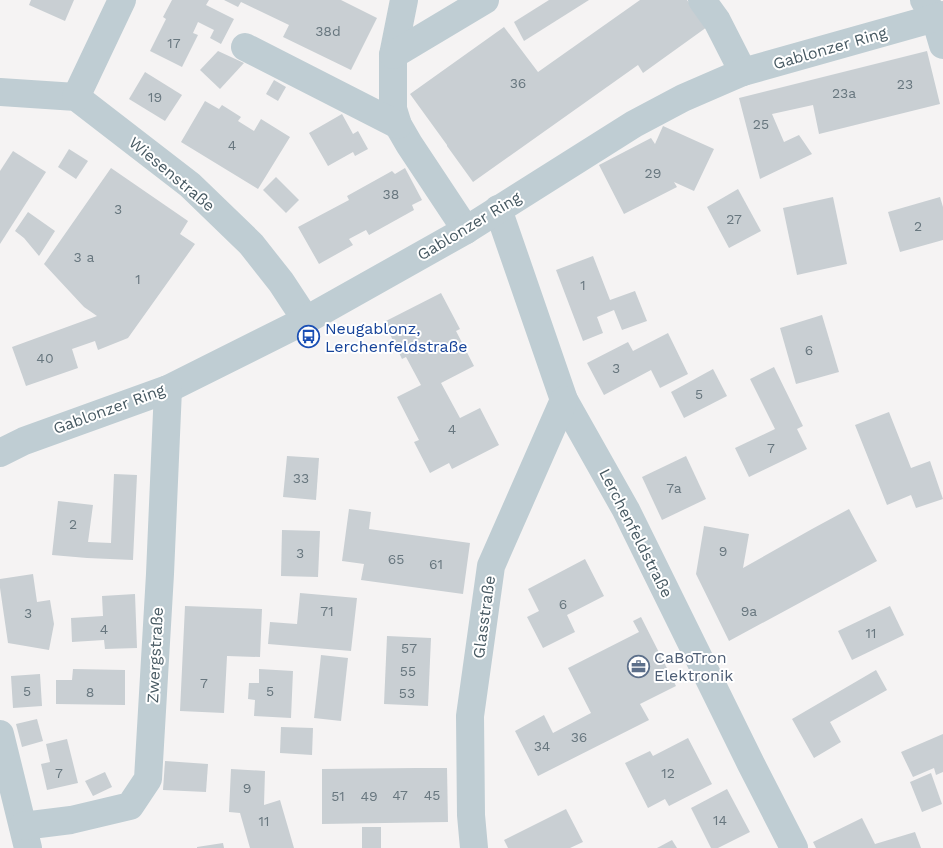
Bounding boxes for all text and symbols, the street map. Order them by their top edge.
house number: 38d [315,23,341,39]
street label: Gablonzer Ring [771,23,890,73]
house number: 17 [167,35,181,51]
house number: 36 [510,75,526,91]
house number: 23 [897,76,913,92]
house number: 23a [832,85,856,101]
house number: 19 [148,89,162,105]
house number: 25 [753,116,769,132]
street label: Wiesenstraße [125,133,219,215]
house number: 4 [228,137,236,153]
house number: 29 [645,165,661,181]
house number: 38 [383,186,399,202]
street label: Gablonzer Ring [414,187,525,264]
house number: 3 [114,201,122,217]
house number: 27 [726,211,742,227]
house number: 2 [914,218,922,234]
house number: 3 a [74,249,94,265]
house number: 1 [135,271,141,287]
house number: 1 [580,277,586,293]
place label: Neugablonz, Lerchenfeldstraße [325,319,468,356]
bus stop icon: Neugablonz, Lerchenfeldstraße [297,325,321,349]
house number: 6 [805,342,813,358]
house number: 40 [36,350,54,366]
house number: 3 [612,360,620,376]
street label: Gablonzer Ring [51,380,168,438]
house number: 5 [695,386,703,402]
house number: 4 [448,421,456,437]
house number: 7 [767,440,775,456]
street label: Lerchenfeldstraße [595,465,677,601]
house number: 33 [293,470,309,486]
house number: 7a [666,480,682,496]
house number: 2 [69,516,77,532]
house number: 9 [719,543,727,559]
house number: 3 [296,545,304,561]
house number: 65 [388,551,404,567]
house number: 61 [429,556,443,572]
street label: Glasstraße [469,574,499,660]
house number: 6 [559,596,567,612]
house number: 71 [320,603,334,619]
house number: 9a [741,603,757,619]
house number: 3 [24,605,32,621]
street label: Zwergstraße [143,606,167,704]
house number: 4 [100,621,108,637]
house number: 11 [866,625,876,641]
house number: 57 [401,640,417,656]
place label: CaBoTron Elektronik [654,648,733,685]
office icon: CaBoTron Elektronik [626,654,650,678]
house number: 55 [400,663,416,679]
house number: 7 [200,675,208,691]
house number: 5 [23,683,31,699]
house number: 5 [266,683,274,699]
house number: 8 [86,684,94,700]
house number: 53 [399,685,415,701]
house number: 36 [571,729,587,745]
house number: 34 [534,738,550,754]
house number: 7 [55,765,63,781]
house number: 12 [661,765,675,781]
house number: 9 [243,780,251,796]
house number: 47 [392,787,408,803]
house number: 45 [424,787,440,803]
house number: 51 [331,788,345,804]
house number: 49 [360,788,378,804]
house number: 14 [713,812,727,828]
house number: 11 [259,813,269,829]

